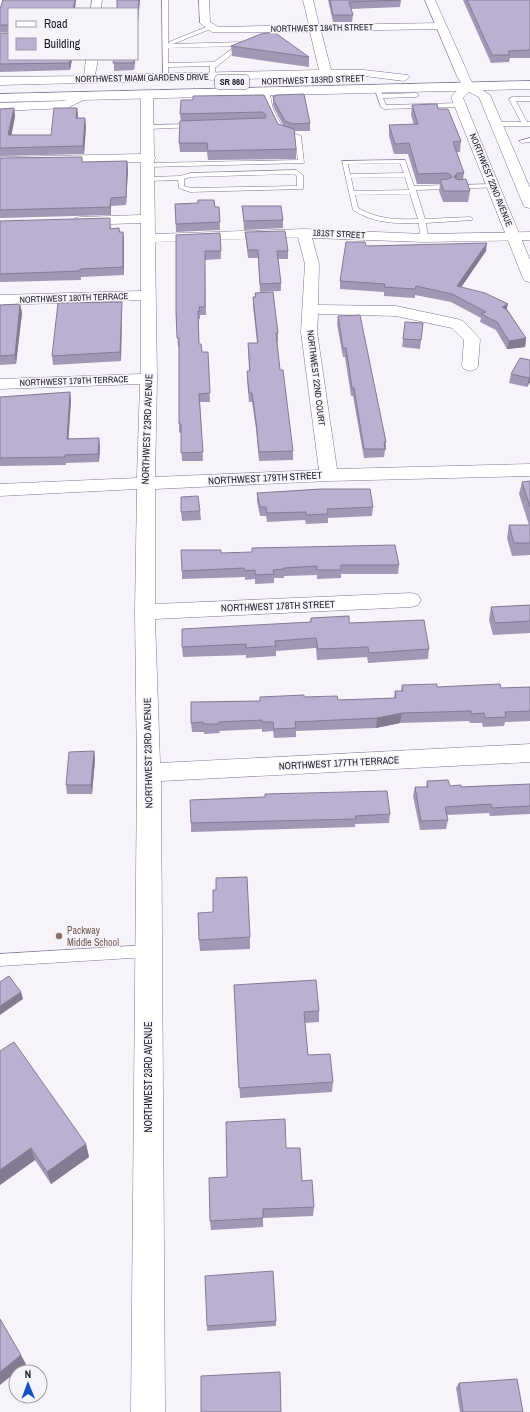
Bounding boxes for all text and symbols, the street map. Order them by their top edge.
legend [8,8,138,60]
text: Road [44,16,68,32]
street label: NORTHWEST 184TH STREET [271,21,374,35]
text: Building [44,36,81,52]
street label: NORTHWEST MIAMI GARDENS DRIVE [75,71,209,85]
street label: NORTHWEST 183RD STREET [261,72,365,88]
road number: SR 860 [215,75,249,89]
street label: NORTHWEST 22ND AVENUE [467,132,515,229]
street label: 181ST STREET [312,227,366,241]
street label: NORTHWEST 180TH TERRACE [19,290,129,306]
street label: NORTHWEST 22ND COURT [304,329,328,427]
street label: NORTHWEST 179TH TERRACE [19,373,129,389]
street label: NORTHWEST 23RD AVENUE [139,373,155,485]
street label: NORTHWEST 179TH STREET [208,469,322,487]
street label: NORTHWEST 178TH STREET [221,598,335,614]
street label: NORTHWEST 23RD AVENUE [141,698,155,808]
street label: NORTHWEST 177TH TERRACE [278,753,400,773]
place label: Packway Middle School [67,924,119,949]
marker: Packway Middle School [54,931,64,941]
street label: NORTHWEST 23RD AVENUE [142,1022,155,1132]
north arrow [8,1364,48,1404]
text: N [24,1367,31,1381]

